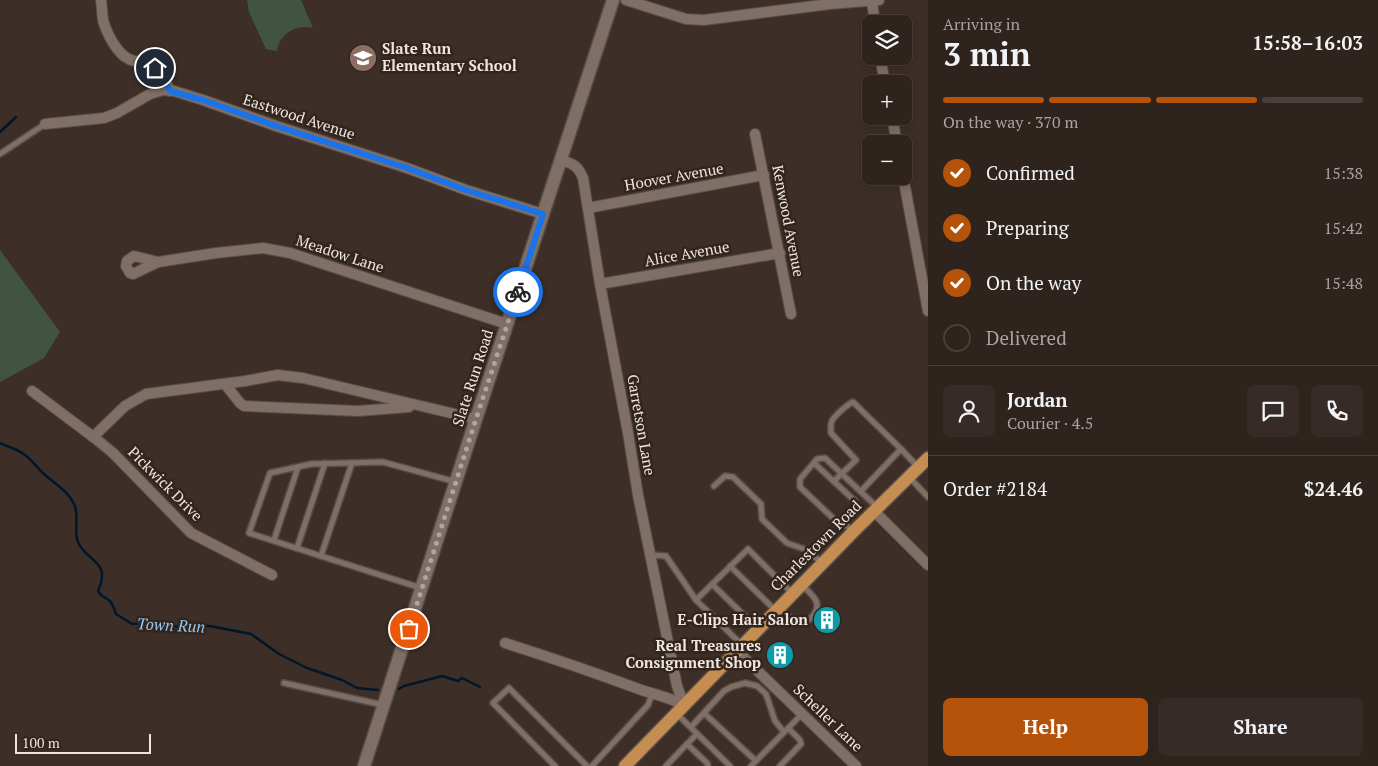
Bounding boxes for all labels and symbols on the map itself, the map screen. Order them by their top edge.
place label: Slate Run Elementary School [382,38,517,75]
school or university icon: Slate Run Elementary School [348,43,378,73]
pin [134,47,176,89]
street label: Eastwood Avenue [241,89,358,144]
street label: Hoover Avenue [623,157,725,195]
street label: Kenwood Avenue [768,163,810,278]
street label: Meadow Lane [294,229,387,277]
street label: Alice Avenue [643,236,731,270]
courier [493,267,543,317]
street label: Slate Run Road [447,327,497,429]
street label: Garretson Lane [623,373,661,477]
street label: Pickwick Drive [124,442,207,525]
street label: Charlestown Road [765,495,865,595]
building icon: E-Clips Hair Salon [812,605,842,635]
pin [388,608,430,650]
place label: E-Clips Hair Salon [677,609,808,629]
water label: Town Run [136,612,206,638]
place label: Real Treasures Consignment Shop [625,635,761,672]
building icon: Real Treasures Consignment Shop [765,640,795,670]
street label: Scheller Lane [790,679,868,756]
scale bar [15,731,151,754]

